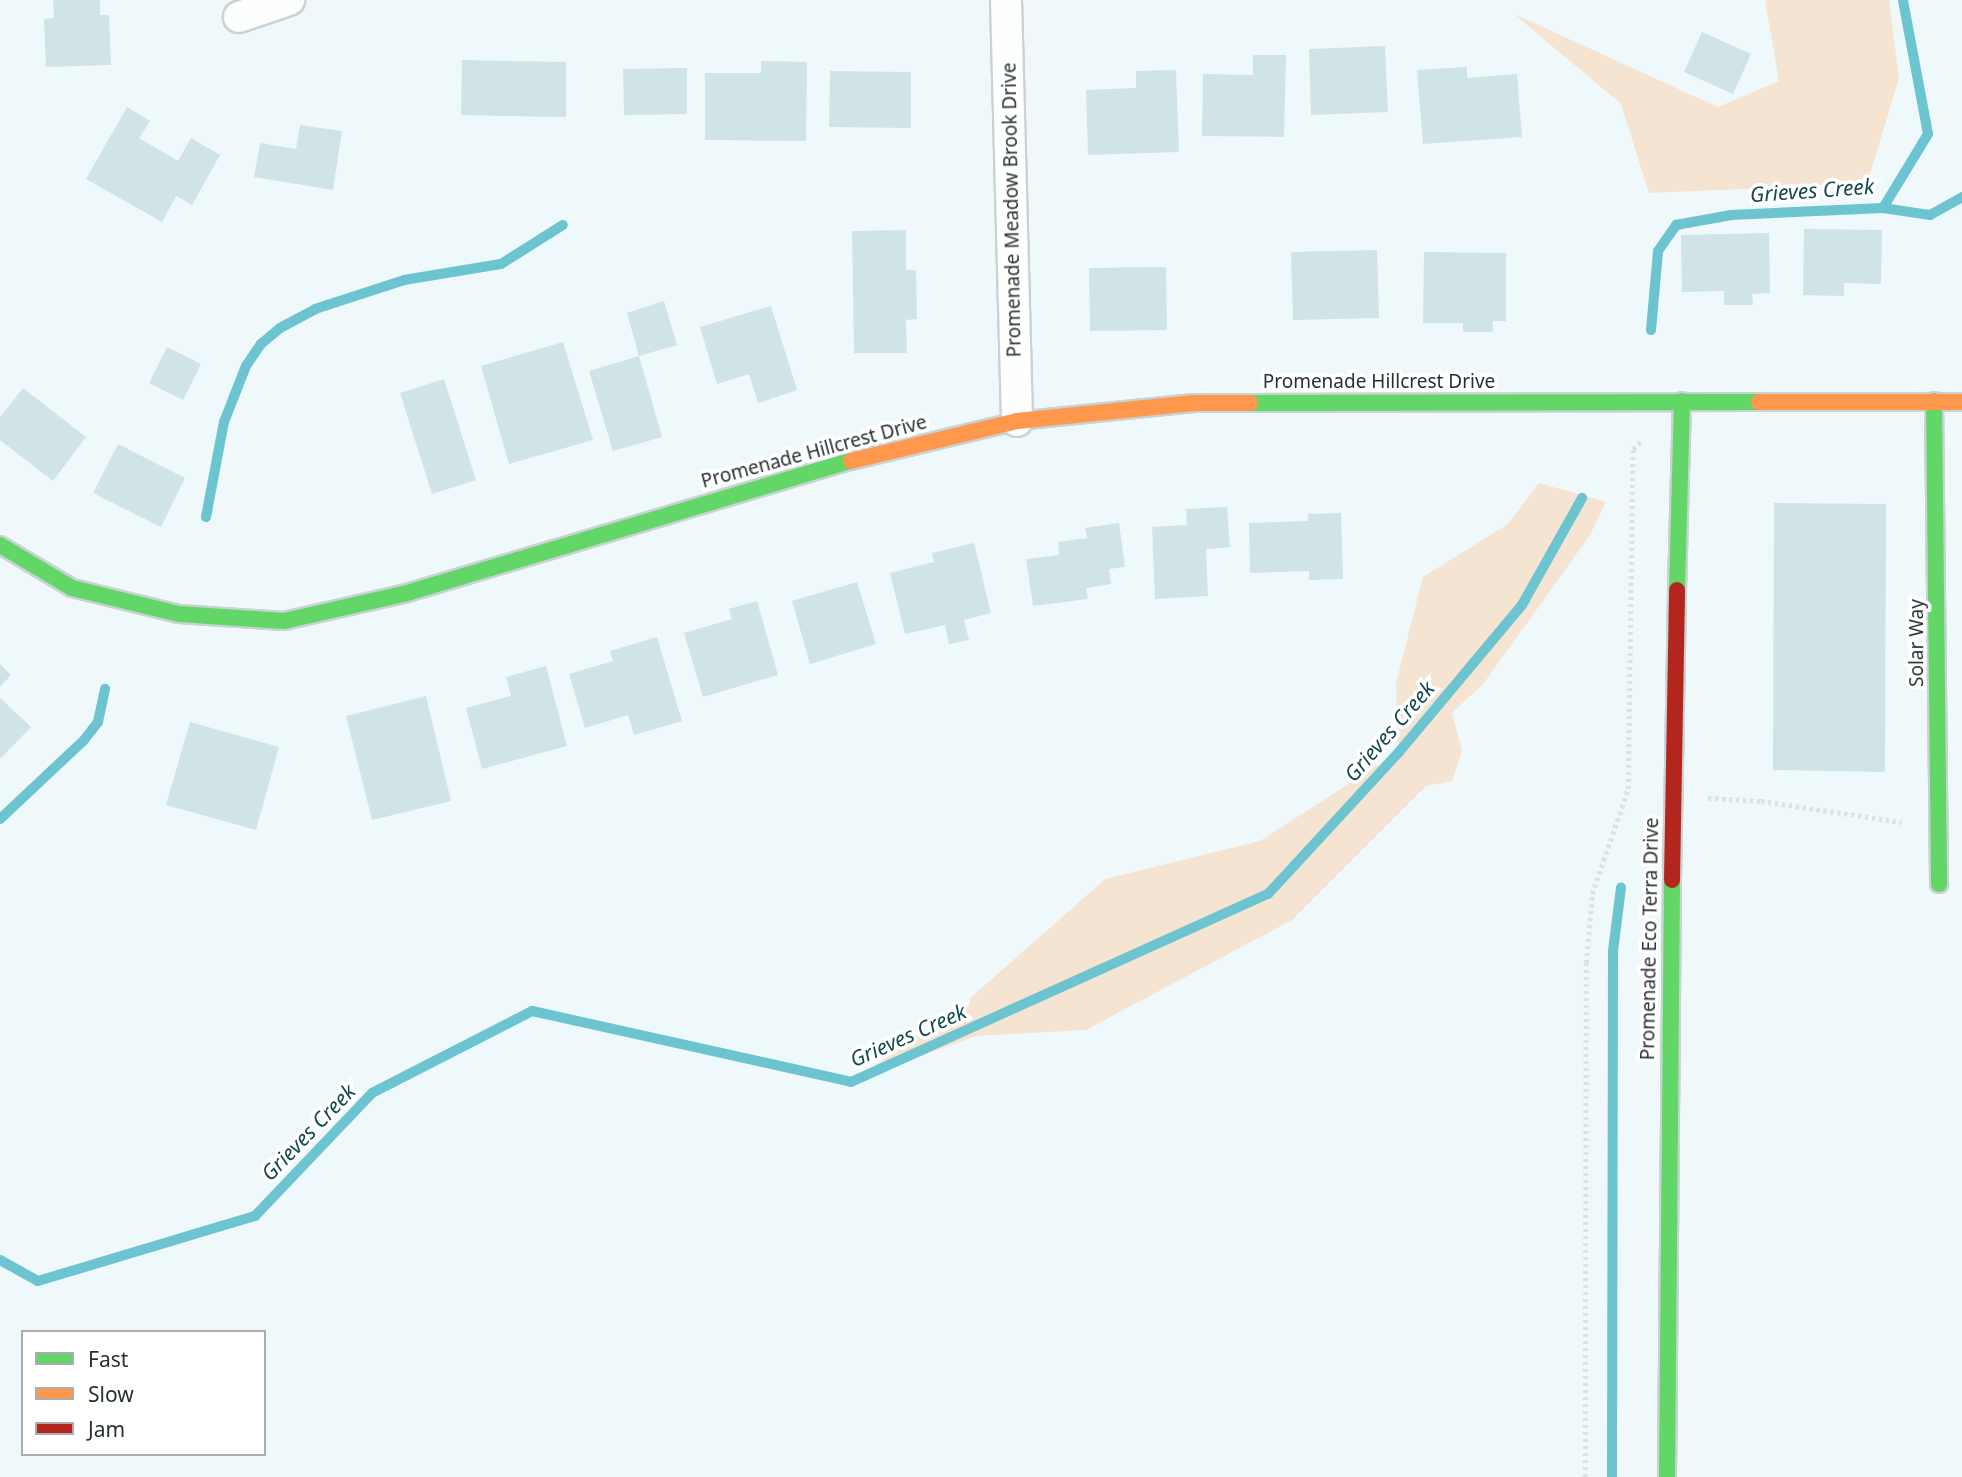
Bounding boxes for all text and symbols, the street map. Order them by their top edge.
street label: Promenade Meadow Brook Drive [998,62,1026,358]
water label: Grieves Creek [1749,173,1875,207]
street label: Promenade Hillcrest Drive [1263,371,1495,393]
street label: Promenade Hillcrest Drive [699,411,929,493]
street label: Solar Way [1906,599,1928,687]
water label: Grieves Creek [1339,676,1439,786]
street label: Promenade Eco Terra Drive [1636,817,1664,1061]
water label: Grieves Creek [846,998,970,1072]
water label: Grieves Creek [256,1078,360,1186]
legend [21,1330,266,1456]
text: Fast [88,1345,128,1373]
text: Slow [88,1380,134,1408]
text: Jam [88,1415,125,1443]

